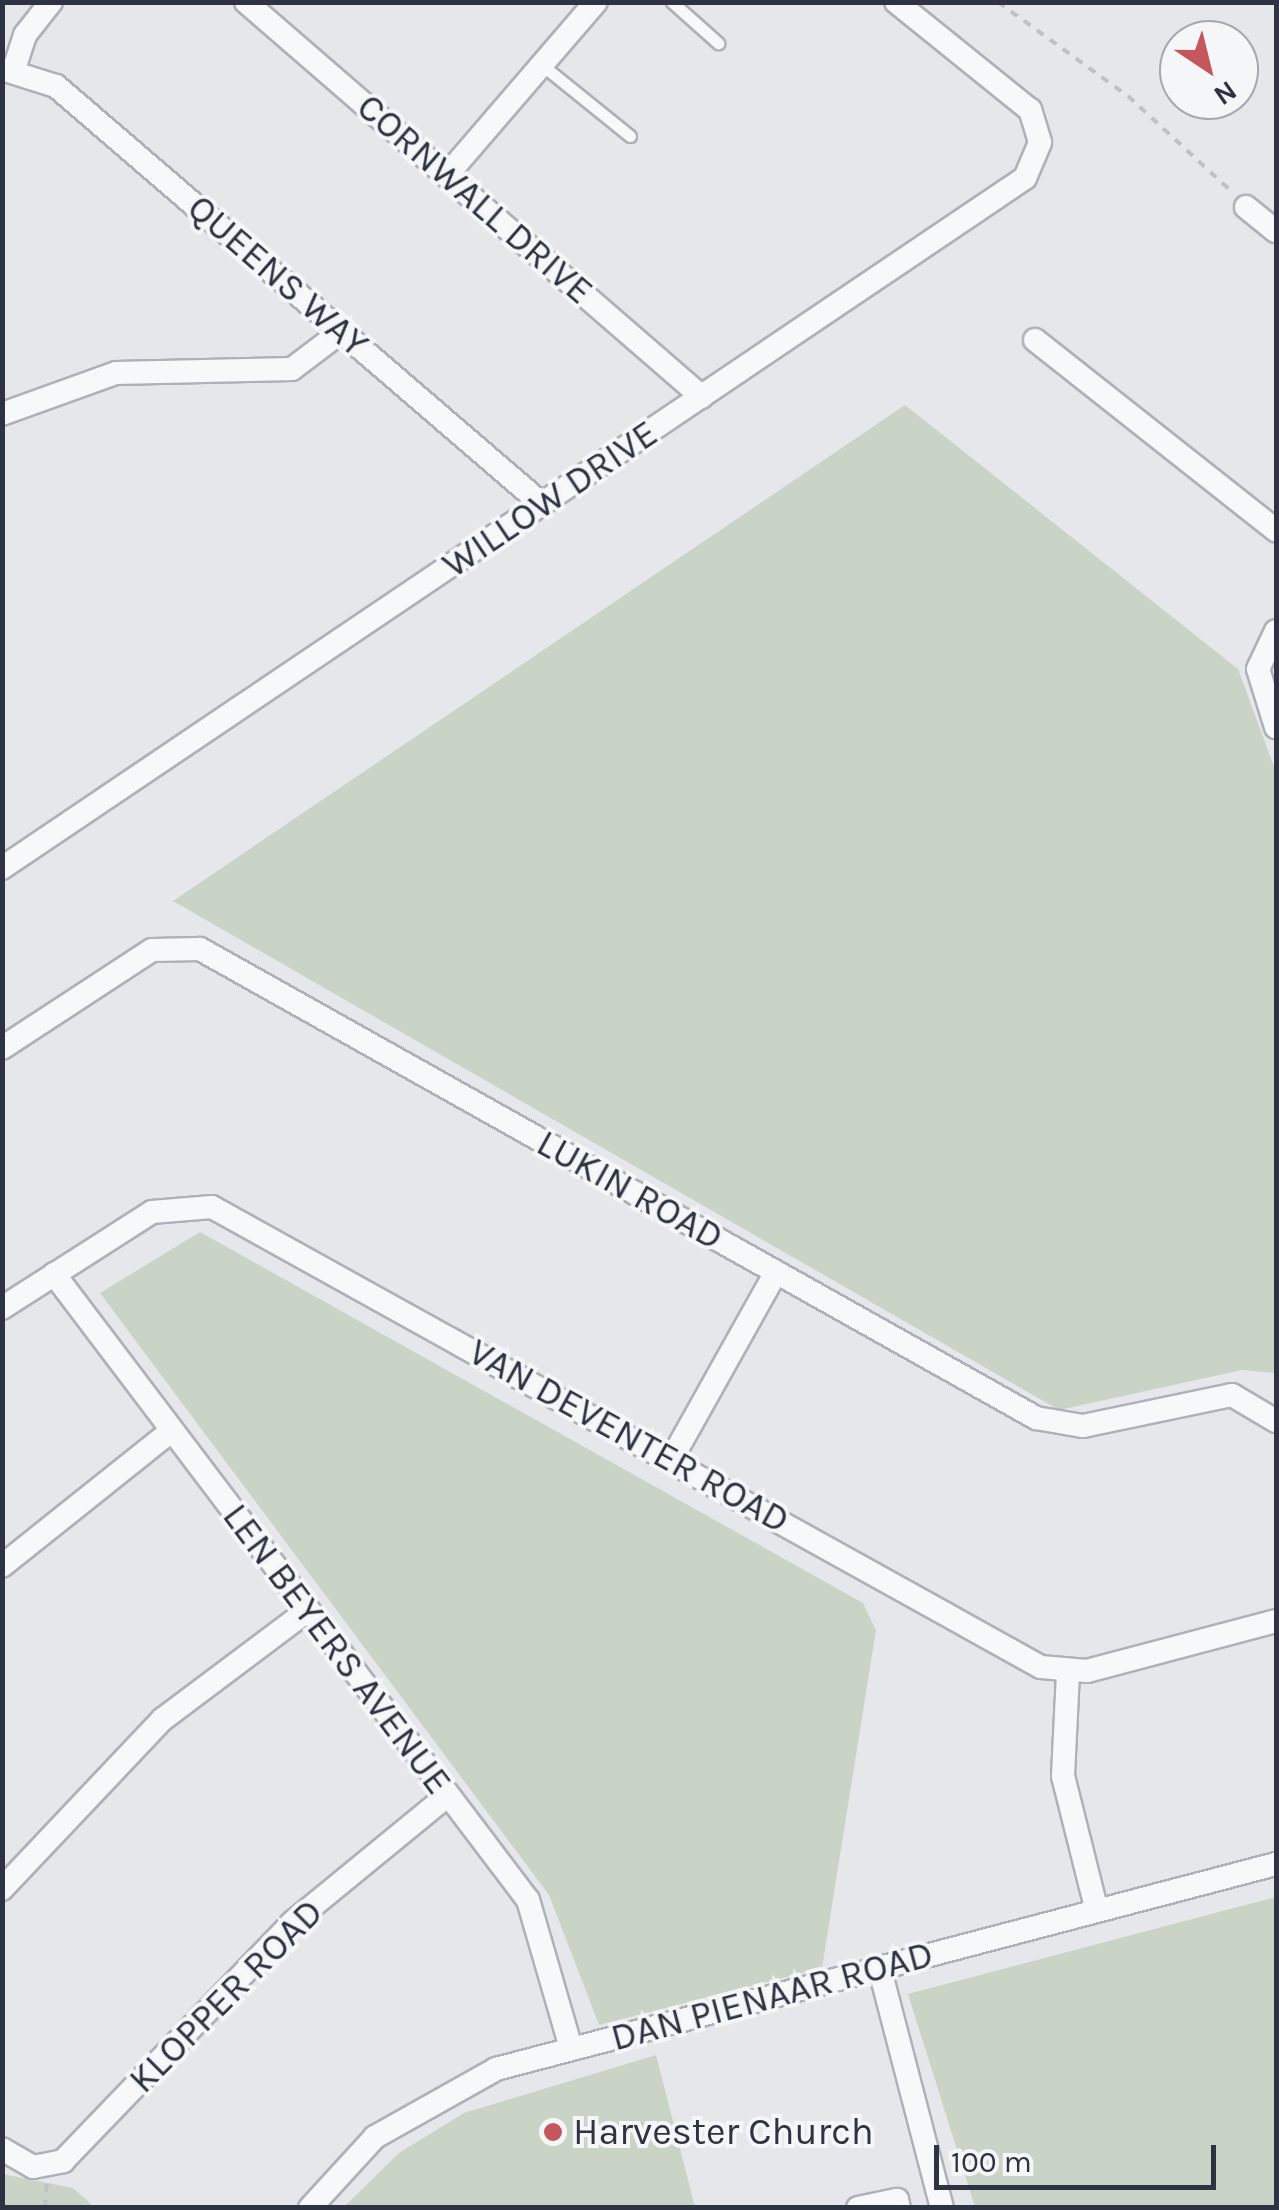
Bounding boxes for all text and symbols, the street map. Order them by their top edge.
north arrow [1159,20,1259,120]
text: N [1208,74,1243,113]
street label: CORNWALL DRIVE [348,84,602,314]
street label: QUEENS WAY [178,185,378,367]
street label: WILLOW DRIVE [434,410,666,588]
street label: LUKIN ROAD [529,1120,731,1260]
street label: VAN DEVENTER ROAD [461,1329,797,1543]
street label: LEN BEYERS AVENUE [213,1495,461,1803]
street label: KLOPPER ROAD [119,1889,333,2103]
street label: DAN PIENAAR ROAD [606,1931,938,2061]
place label: Harvester Church [573,2109,874,2155]
marker: Harvester Church [542,2121,564,2143]
scale bar [939,2125,1222,2187]
text: 100 m [951,2144,1032,2180]

